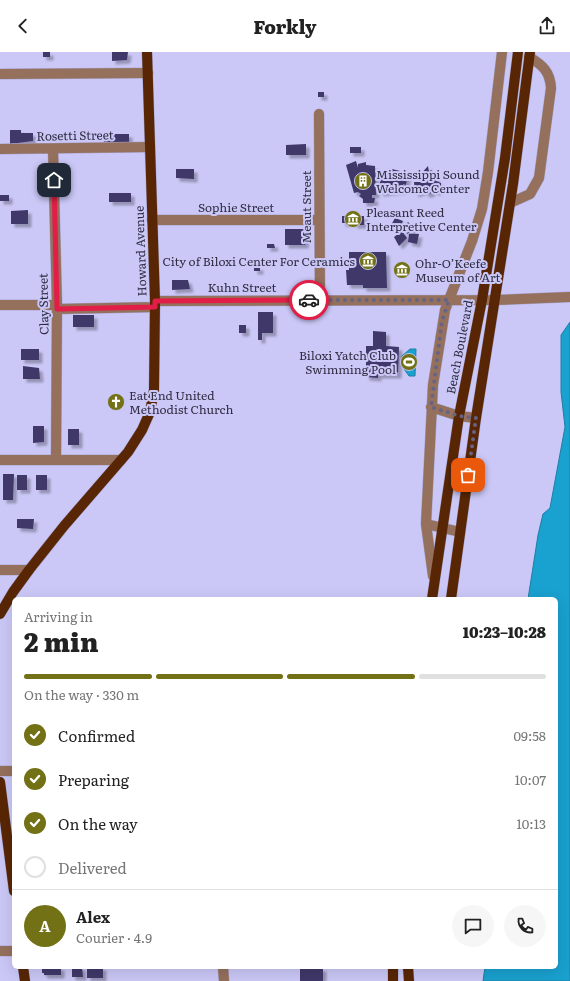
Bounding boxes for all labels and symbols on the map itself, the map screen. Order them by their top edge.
street label: Rosetti Street [36,125,114,145]
pin [37,163,71,197]
place label: Mississippi Sound Welcome Center [376,165,480,197]
street label: Meaut Street [297,170,315,244]
building icon: Mississippi Sound Welcome Center [353,171,373,191]
street label: Sophie Street [198,198,274,216]
place label: Pleasant Reed Interpretive Center [366,203,477,235]
street label: Howard Avenue [129,205,151,297]
museum icon: Pleasant Reed Interpretive Center [343,209,363,229]
museum icon: City of Biloxi Center For Ceramics [358,251,378,271]
place label: City of Biloxi Center For Ceramics [162,252,356,270]
place label: Ohr-O’Keefe Museum of Art [415,254,501,286]
museum icon: Ohr-O’Keefe Museum of Art [392,260,412,280]
street label: Clay Street [33,273,53,335]
street label: Kuhn Street [208,278,276,296]
courier [289,280,329,320]
street label: Beach Boulevard [441,298,477,396]
place label: Biloxi Yatch Club Swimming Pool [299,346,396,378]
sports icon: Biloxi Yatch Club Swimming Pool [399,352,419,372]
place label: Eat End United Methodist Church [129,386,233,418]
church icon: Eat End United Methodist Church [106,392,126,412]
pin [451,458,485,492]

